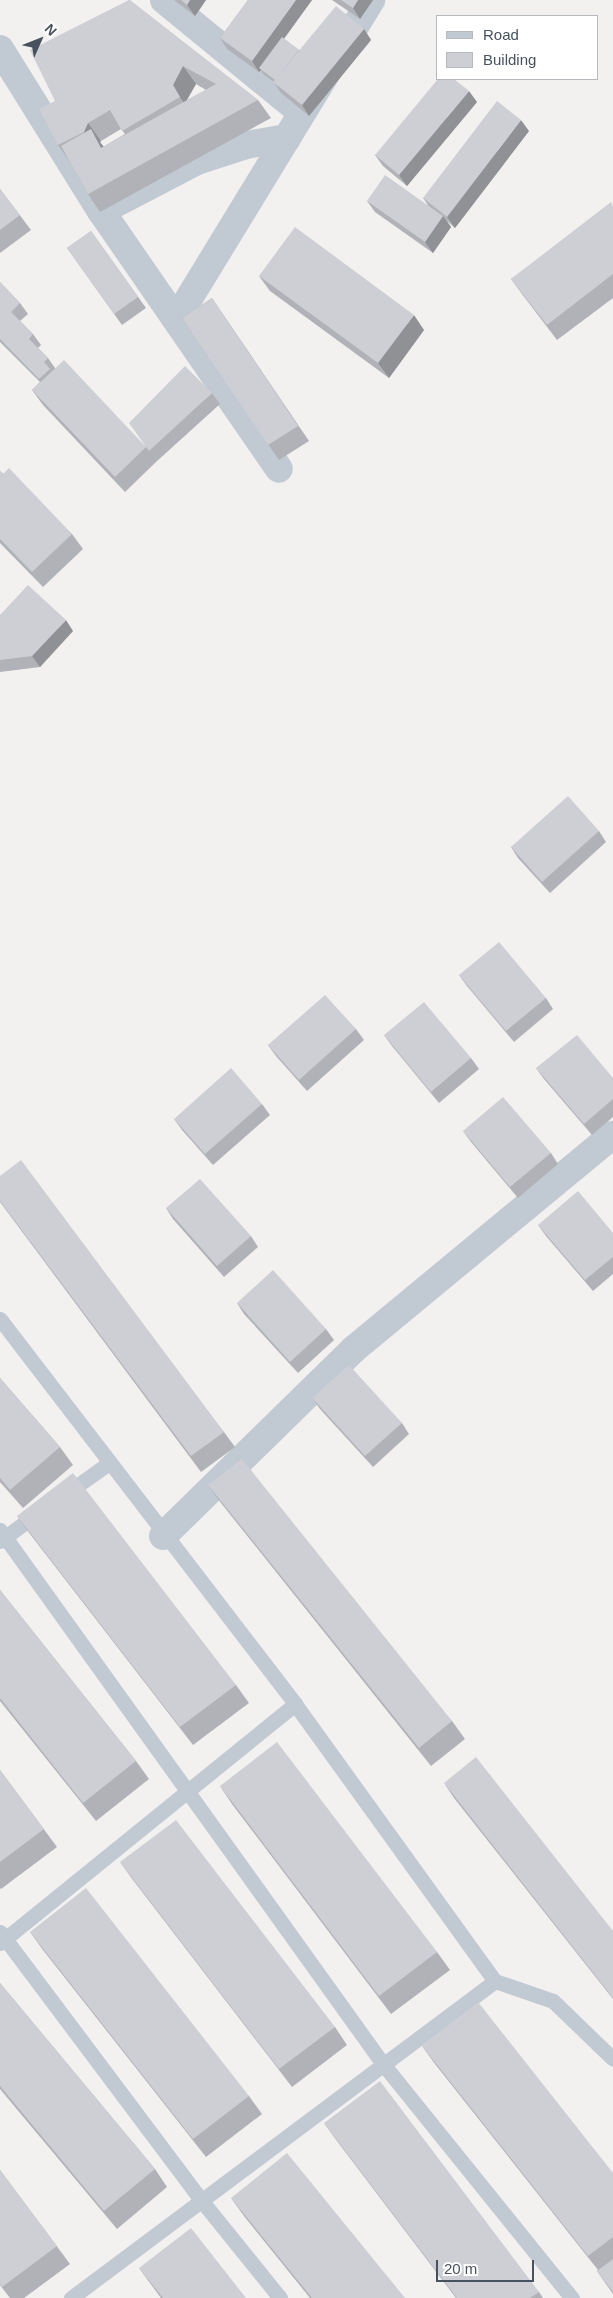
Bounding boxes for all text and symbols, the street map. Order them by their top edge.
north arrow [15,15,65,65]
legend [436,15,598,80]
text: N [42,20,60,39]
text: Road [483,26,519,43]
text: Building [483,51,536,68]
scale bar [438,2250,536,2282]
text: 20 m [444,2260,477,2277]

